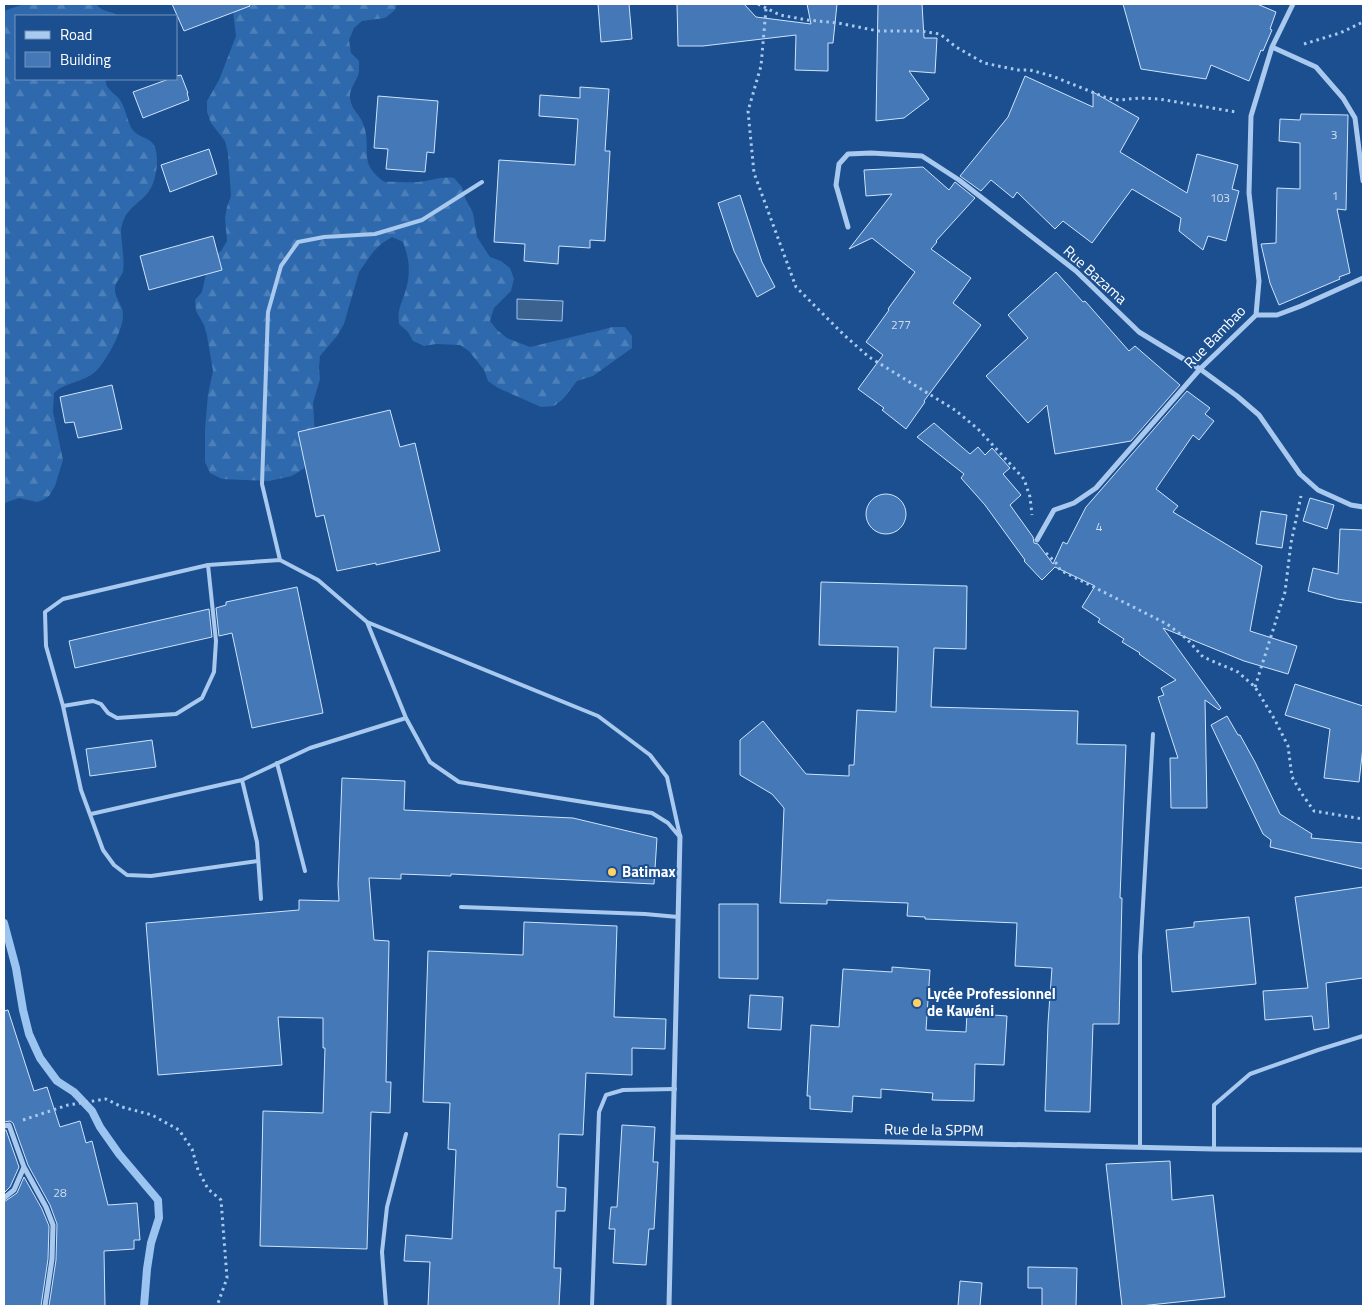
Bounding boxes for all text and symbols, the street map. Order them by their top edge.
legend [15,15,178,80]
text: Road [60,23,92,46]
text: Building [60,48,111,71]
house number: 3 [1331,125,1337,144]
house number: 1 [1332,186,1338,205]
house number: 103 [1210,188,1230,207]
street label: Rue Bazama [1058,240,1133,310]
street label: Rue Bambao [1178,300,1251,374]
house number: 277 [891,315,911,334]
house number: 4 [1096,517,1103,536]
place label: Batimax [622,860,676,883]
marker: Batimax [606,866,618,878]
place label: Lycée Professionnel de Kawéni [927,982,1056,1022]
marker: Lycée Professionnel de Kawéni [911,997,923,1009]
street label: Rue de la SPPM [884,1117,984,1142]
house number: 28 [53,1183,67,1202]

